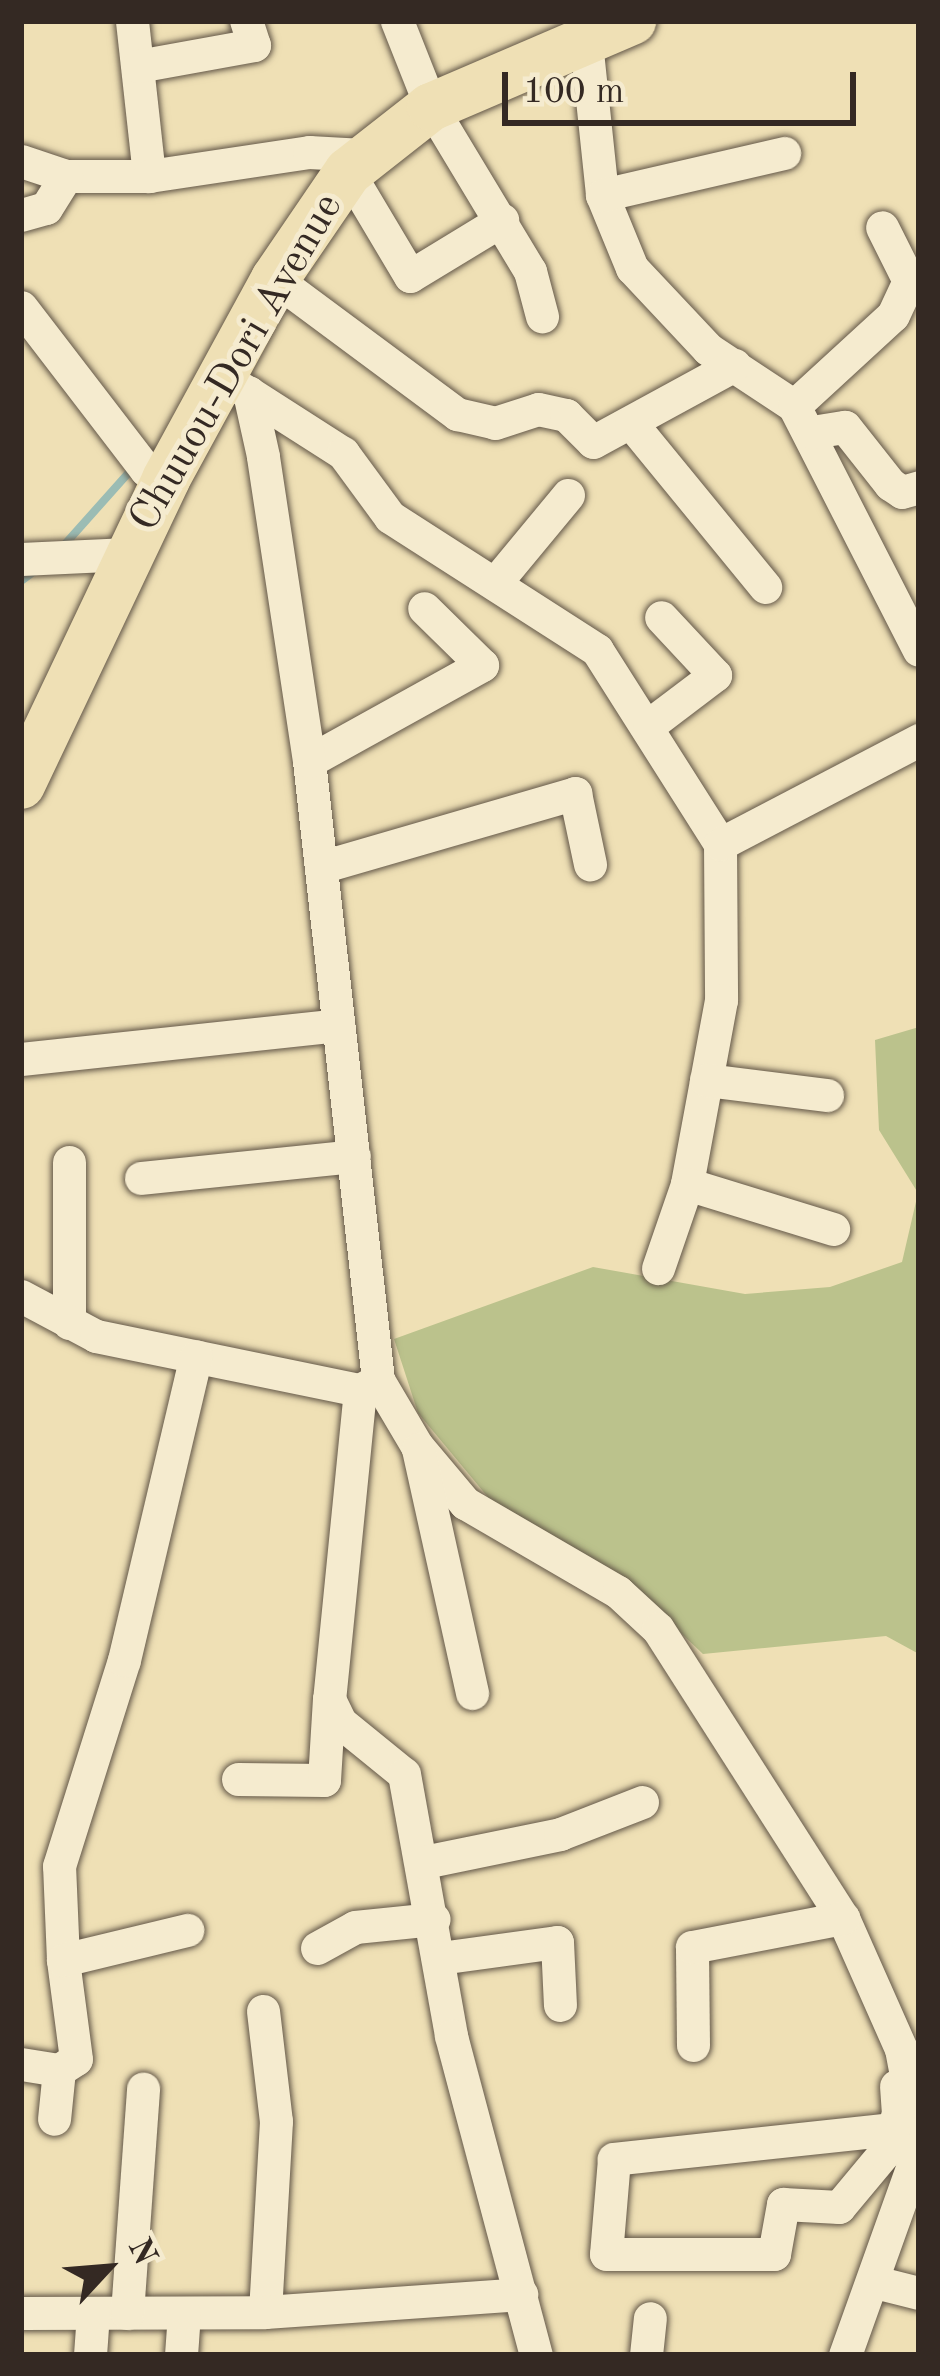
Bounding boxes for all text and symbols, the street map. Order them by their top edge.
scale bar [508,48,862,122]
text: 100 m [523,75,624,111]
street label: Chuuou-Dori Avenue [120,185,354,541]
north arrow [48,2208,168,2328]
text: N [120,2233,161,2271]

